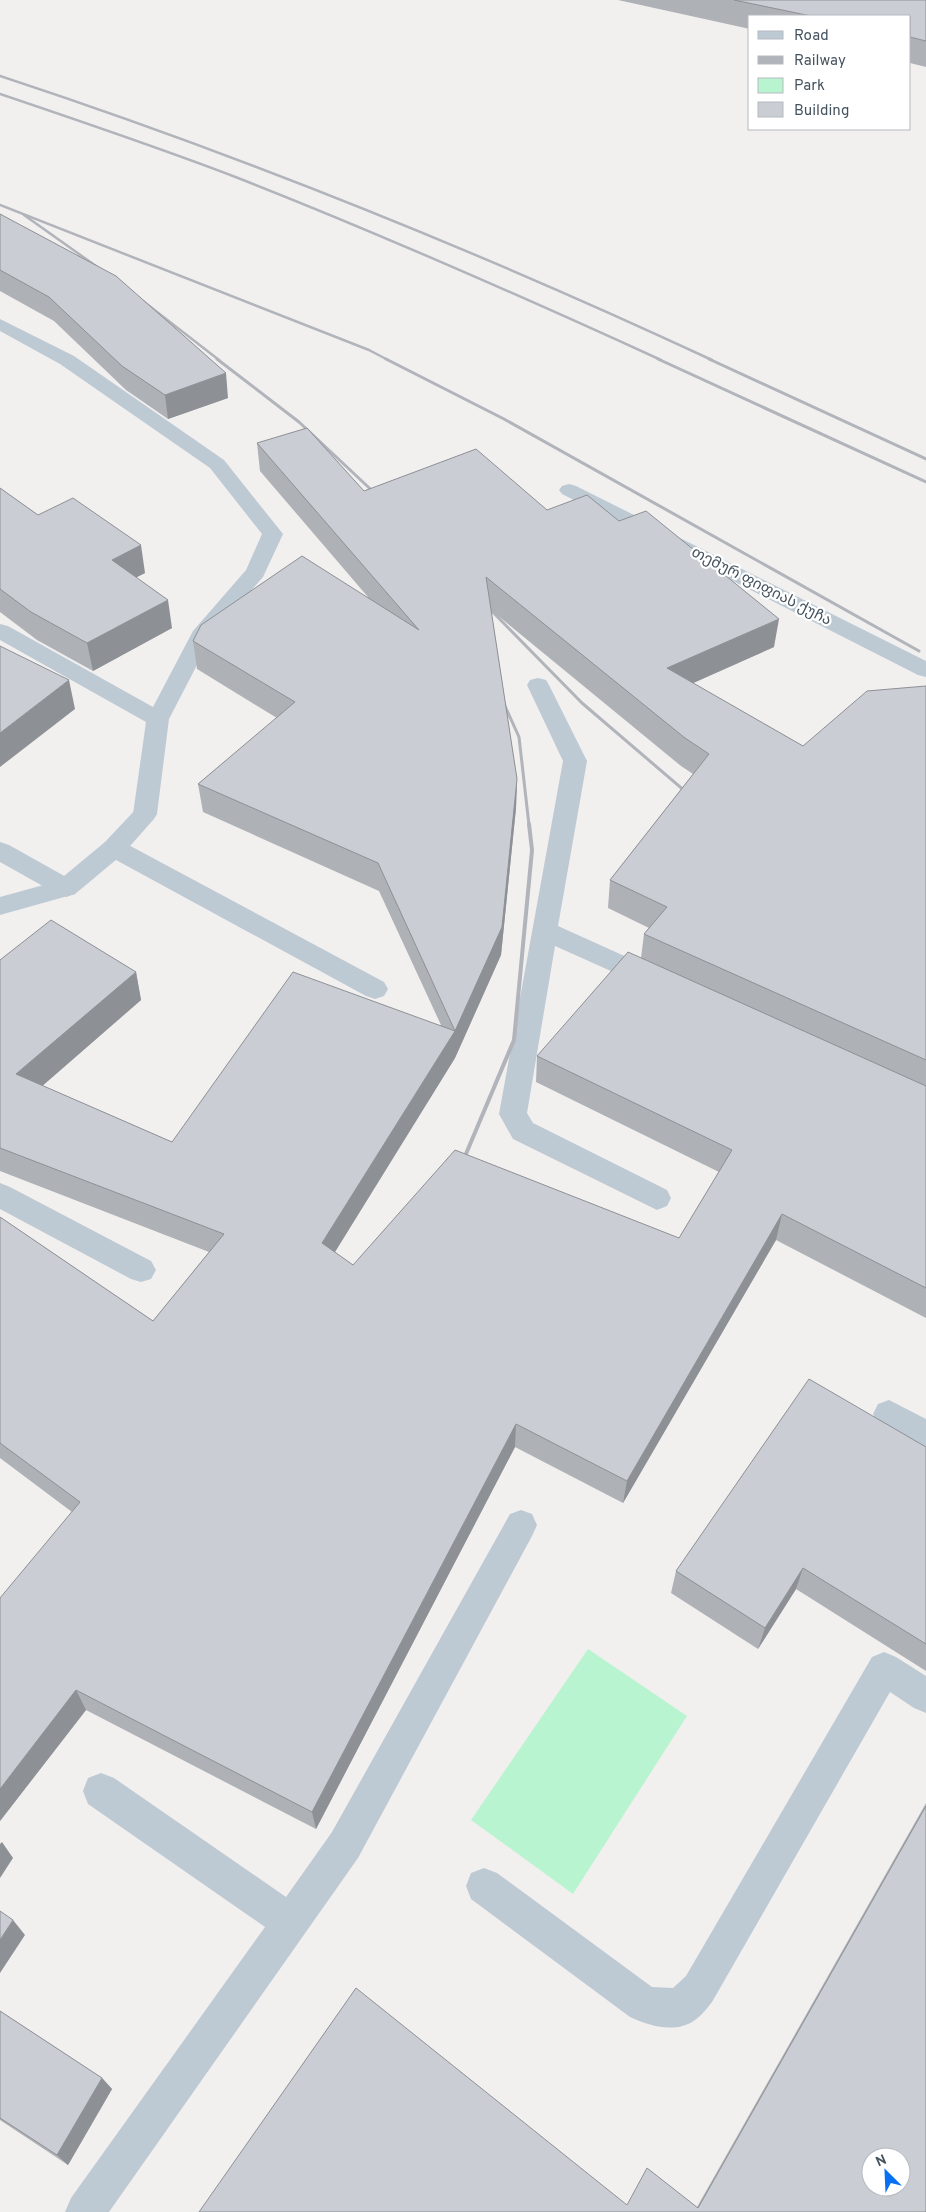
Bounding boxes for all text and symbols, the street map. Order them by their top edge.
legend [748,15,911,130]
text: Road [794,27,829,46]
text: Railway [794,52,846,71]
text: Park [794,77,825,96]
text: Building [794,102,849,121]
street label: თემურ ფიფიას ქუჩა [688,543,834,631]
north arrow [861,2147,911,2197]
text: N [873,2152,889,2171]

